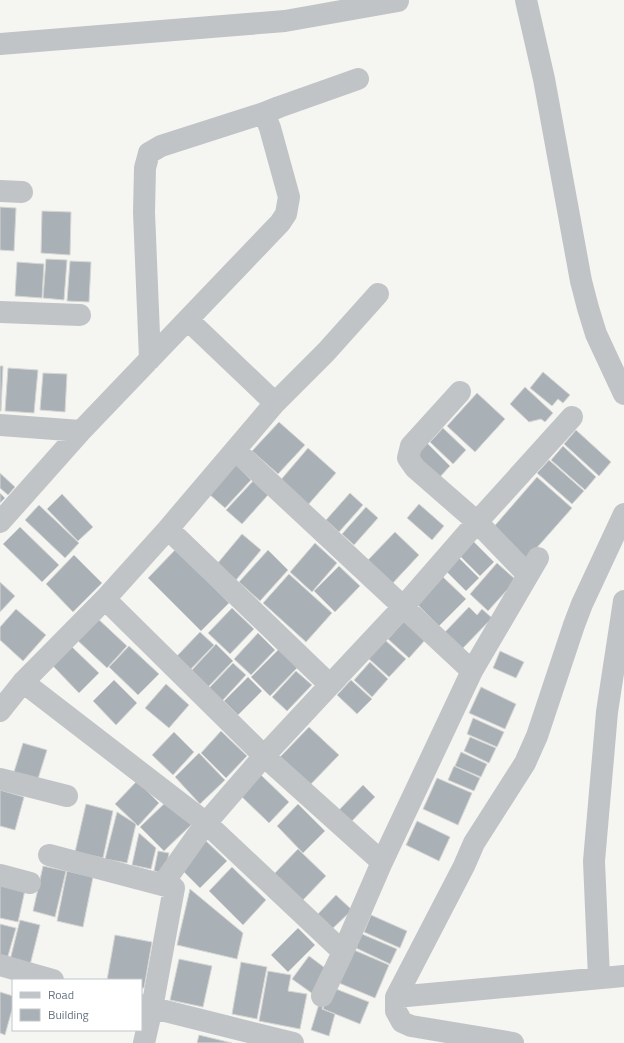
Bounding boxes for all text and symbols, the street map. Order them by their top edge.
legend [12,979,142,1031]
text: Road [48,985,74,1004]
text: Building [48,1005,89,1024]

